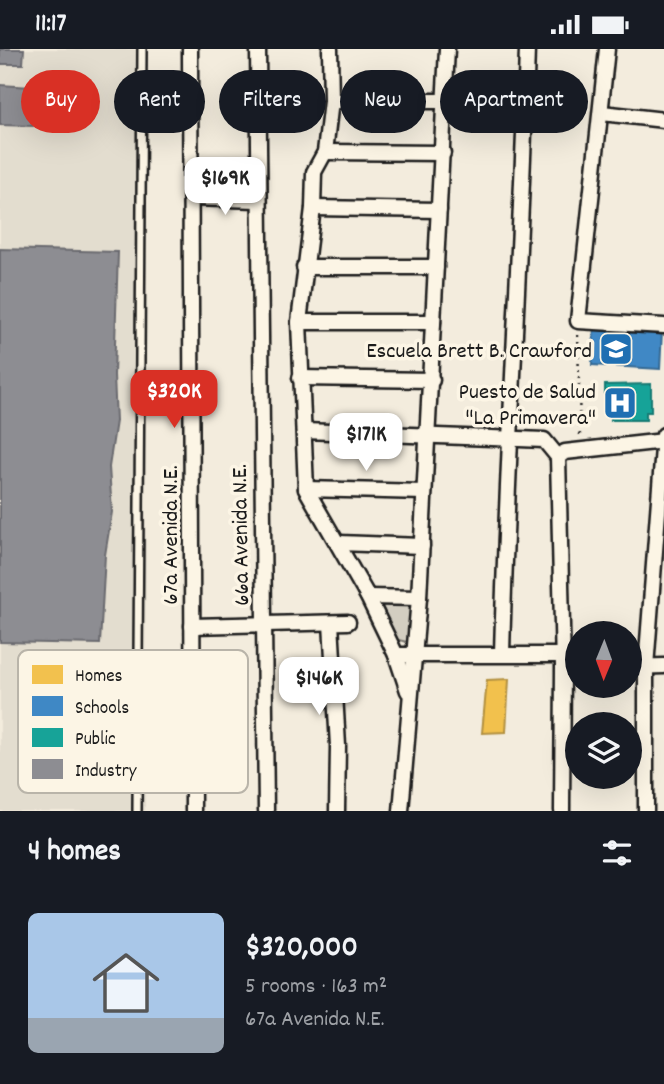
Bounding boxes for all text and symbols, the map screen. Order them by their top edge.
text: 11:17 [35,6,66,43]
chip: Buy [21,70,100,133]
chip: Rent [114,70,205,133]
chip: Filters [219,70,326,133]
chip: New [340,70,426,133]
chip: Apartment [440,70,588,133]
pin: $169K [176,157,274,217]
text: $169K [200,163,250,196]
school or university icon: Escuela Brett B. Crawford [597,330,635,368]
place label: Escuela Brett B. Crawford [366,336,592,369]
pin: $320K [125,371,223,430]
text: $320K [146,376,202,409]
place label: Puesto de Salud "La Primavera" [459,377,596,436]
hospital icon: Puesto de Salud "La Primavera" [601,384,639,422]
pin: $171K [317,413,415,473]
text: $171K [345,419,387,452]
street label: 66a Avenida N.E. [225,464,260,606]
street label: 67a Avenida N.E. [156,465,189,605]
north arrow [565,621,642,698]
map controls [565,621,642,789]
legend [18,650,248,793]
pin: $146K [270,657,368,717]
text: $146K [295,663,343,696]
text: Homes [75,664,123,691]
text: Schools [75,696,129,723]
button: layers [565,712,642,789]
text: Public [75,727,116,754]
text: Industry [75,759,137,786]
text: 4 homes [28,832,121,875]
icon: filters [598,834,636,872]
text: $320,000 [245,928,358,971]
icon: home [84,941,168,1025]
text: 5 rooms · 163 m² [245,971,387,1004]
text: 67a Avenida N.E. [245,1004,385,1037]

